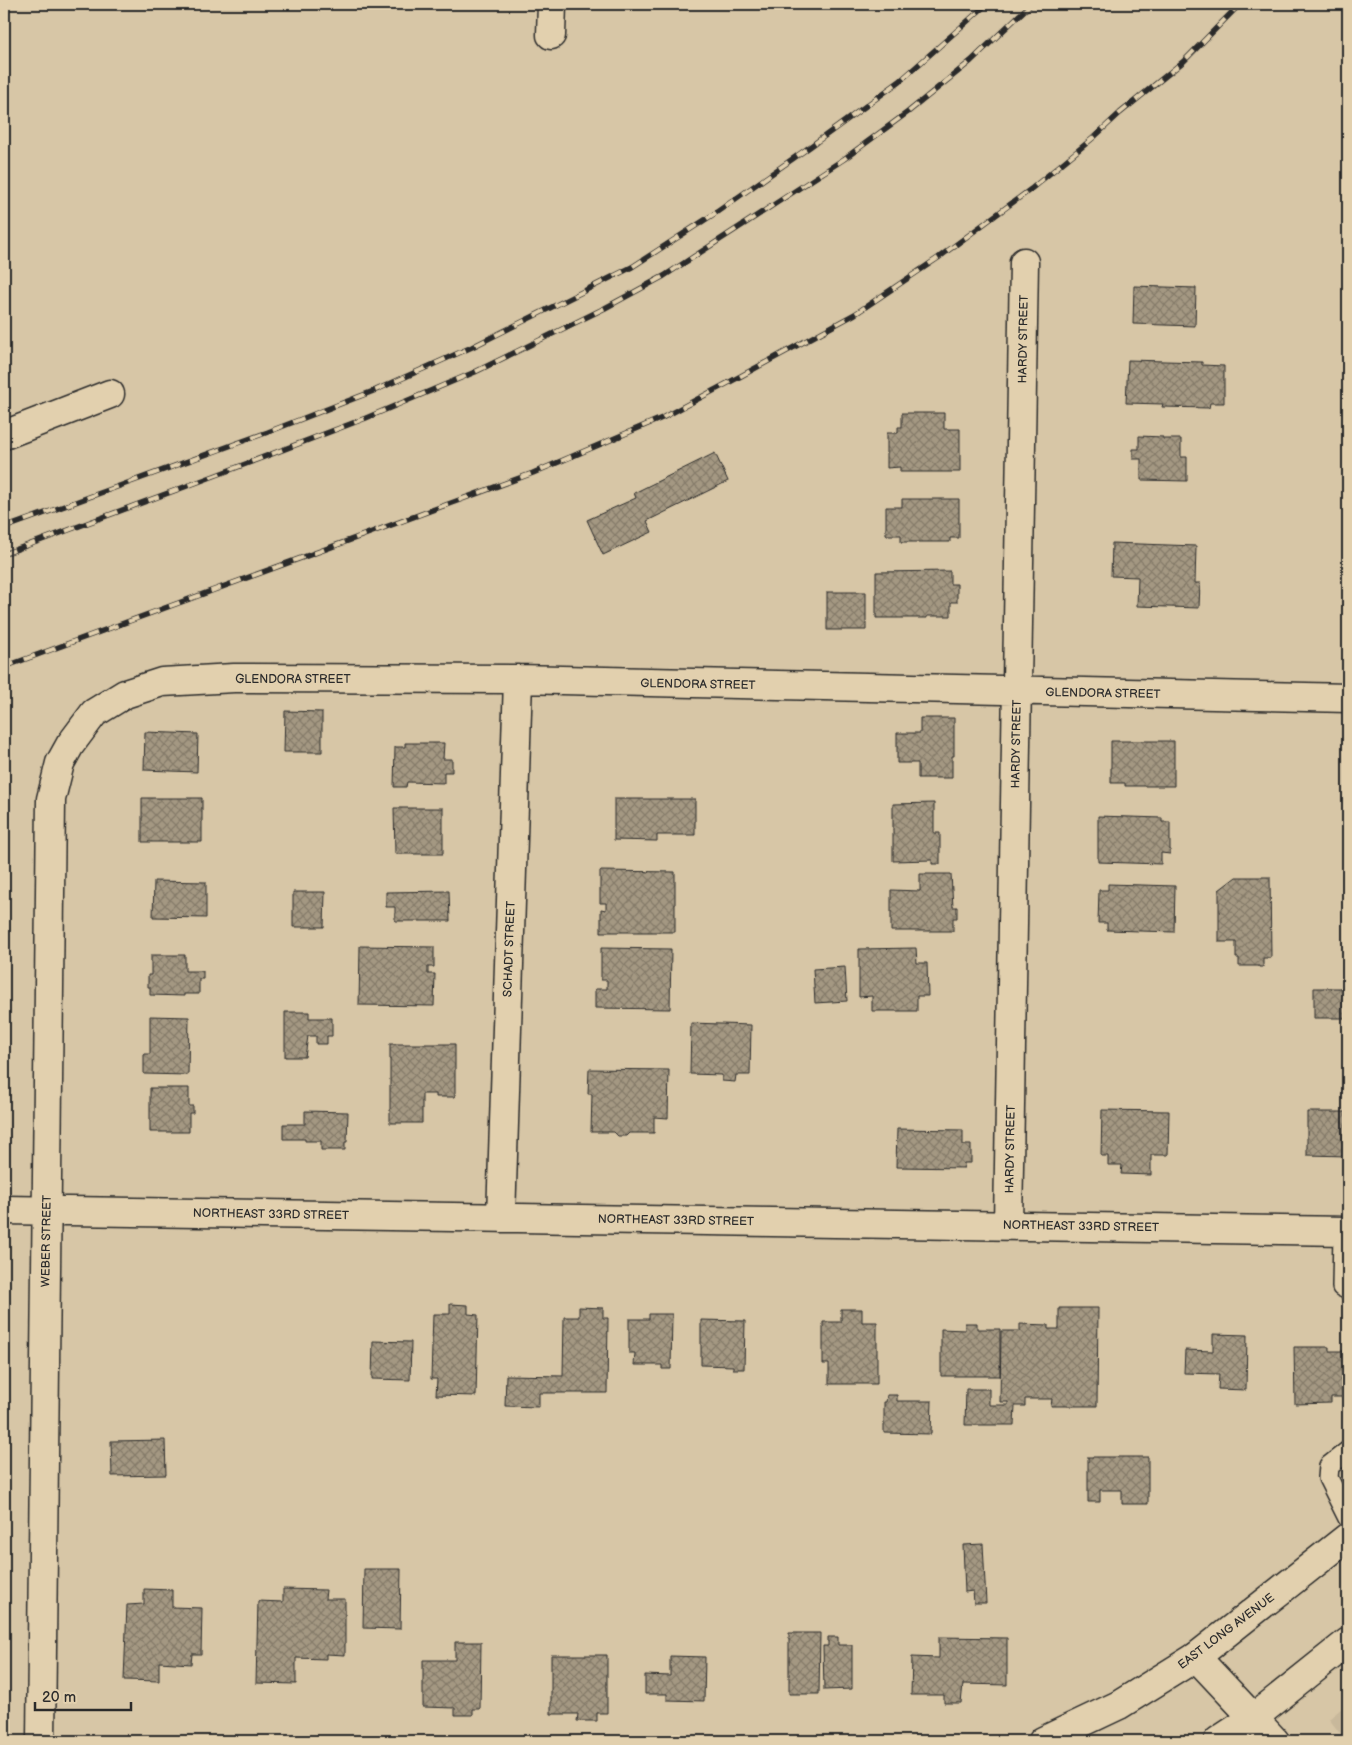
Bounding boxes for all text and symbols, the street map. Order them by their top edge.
street label: HARDY STREET [1015,294,1032,383]
street label: GLENDORA STREET [235,672,351,687]
street label: GLENDORA STREET [640,676,757,693]
street label: GLENDORA STREET [1045,685,1162,702]
street label: HARDY STREET [1008,699,1025,788]
street label: SCHADT STREET [500,900,519,997]
street label: HARDY STREET [1002,1104,1019,1193]
street label: WEBER STREET [38,1194,55,1287]
street label: NORTHEAST 33RD STREET [193,1206,350,1223]
street label: NORTHEAST 33RD STREET [598,1212,755,1229]
street label: NORTHEAST 33RD STREET [1003,1218,1160,1235]
street label: EAST LONG AVENUE [1175,1590,1278,1673]
scale bar [35,1680,131,1712]
text: 20 m [42,1688,76,1707]

